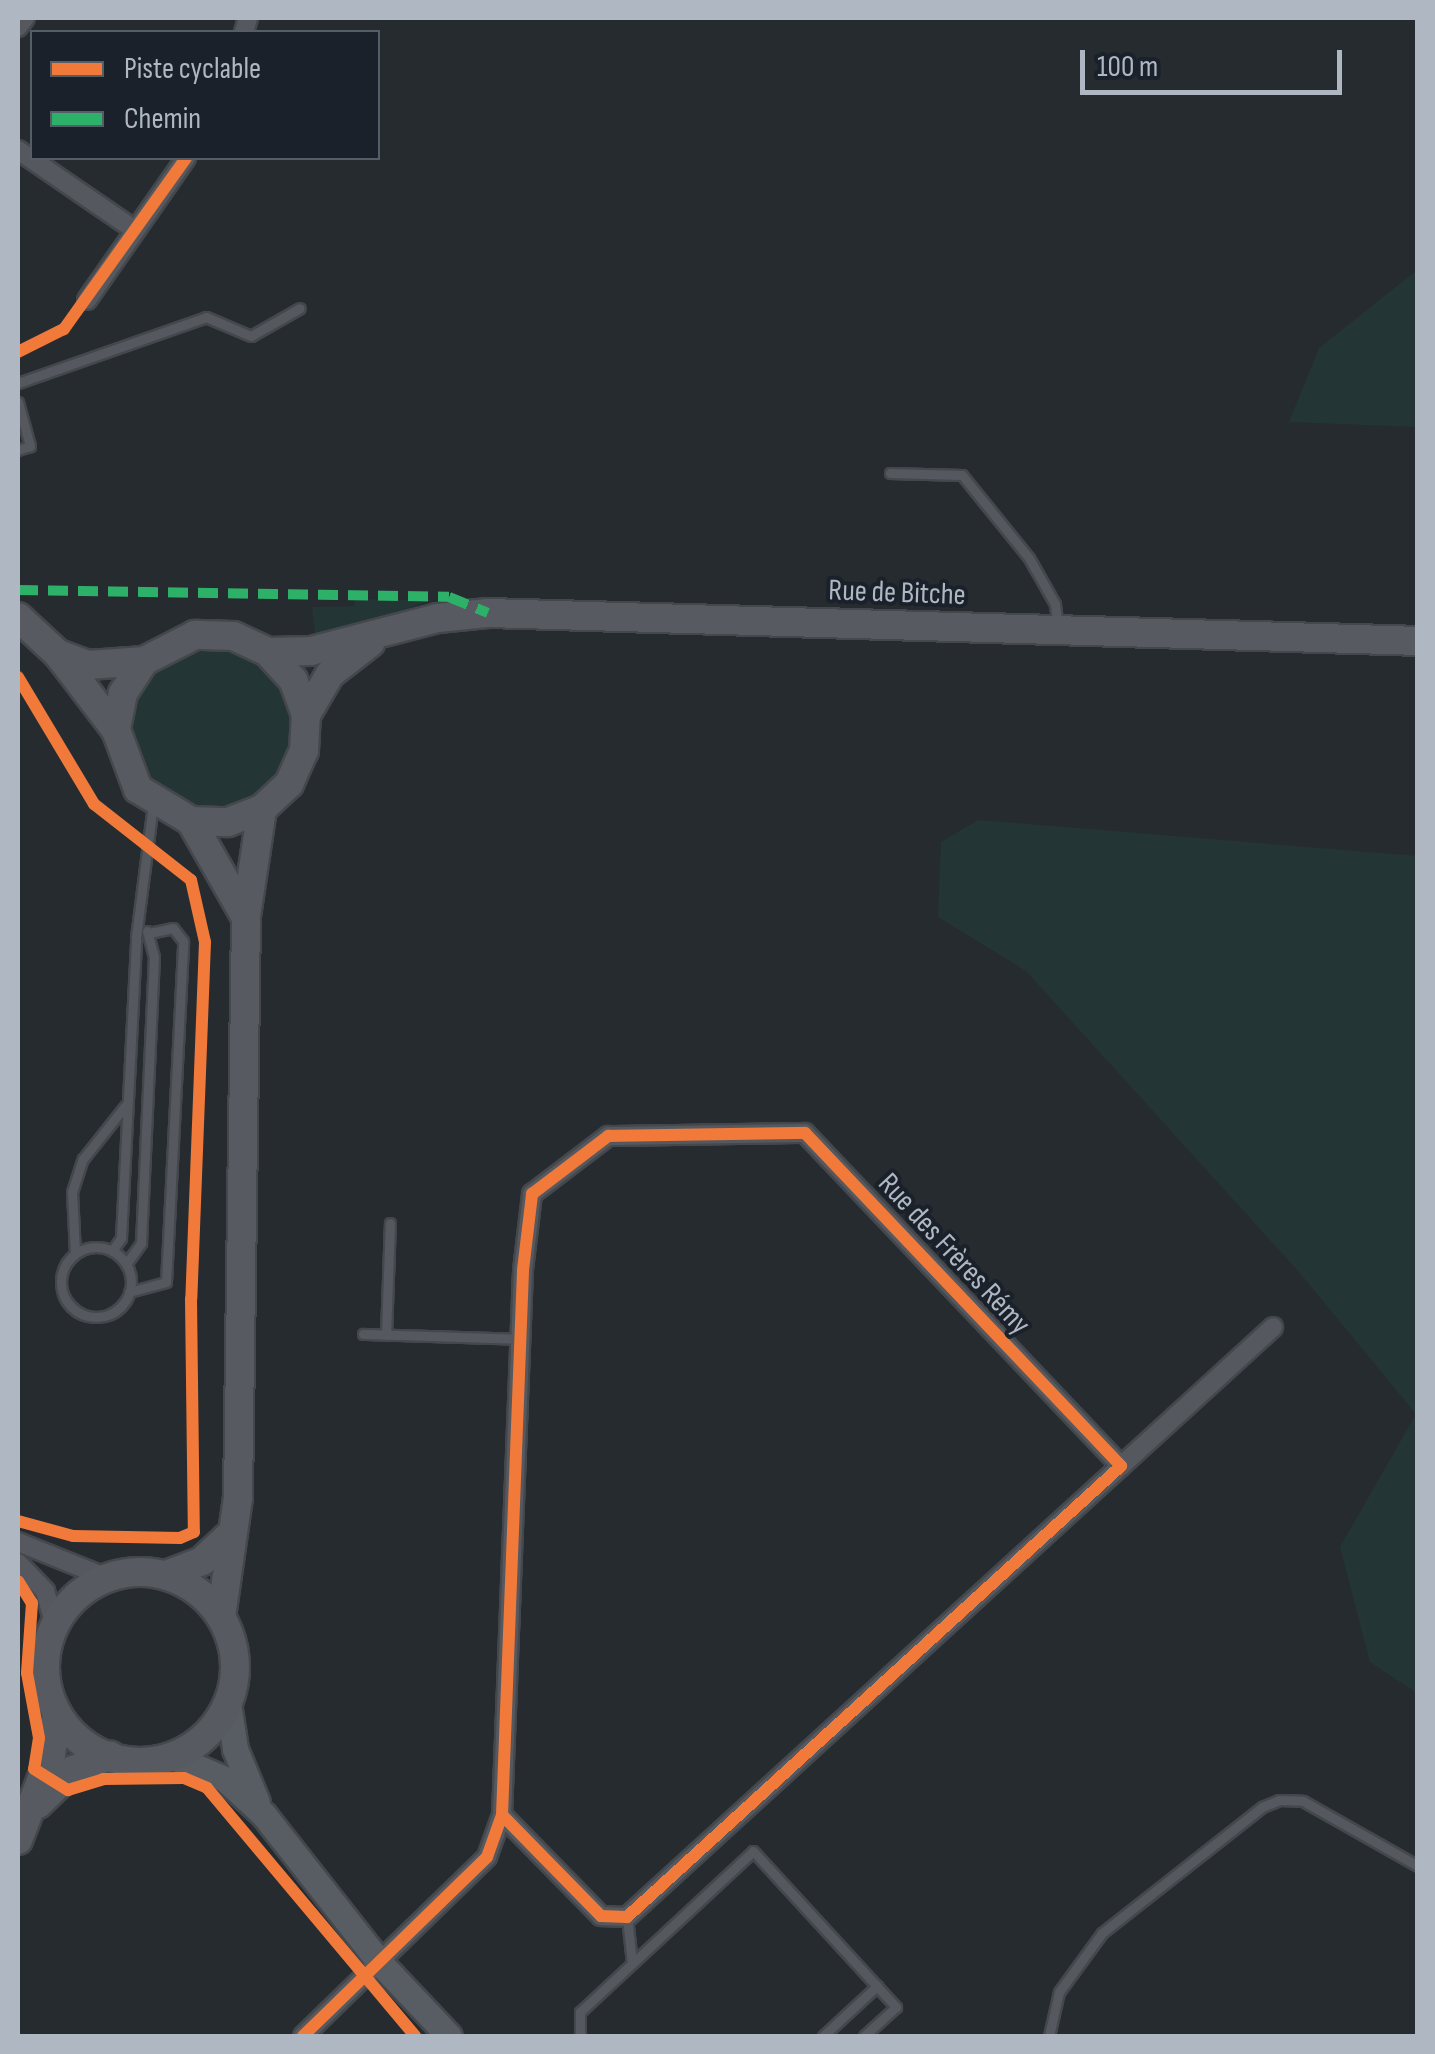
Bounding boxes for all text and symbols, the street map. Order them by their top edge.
legend [30,30,380,160]
scale bar [1085,30,1348,92]
text: 100 m [1097,49,1158,85]
text: Piste cyclable [124,51,261,87]
text: Chemin [124,101,201,137]
street label: Rue de Bitche [828,573,966,613]
street label: Rue des Frères Rémy [870,1166,1038,1342]

